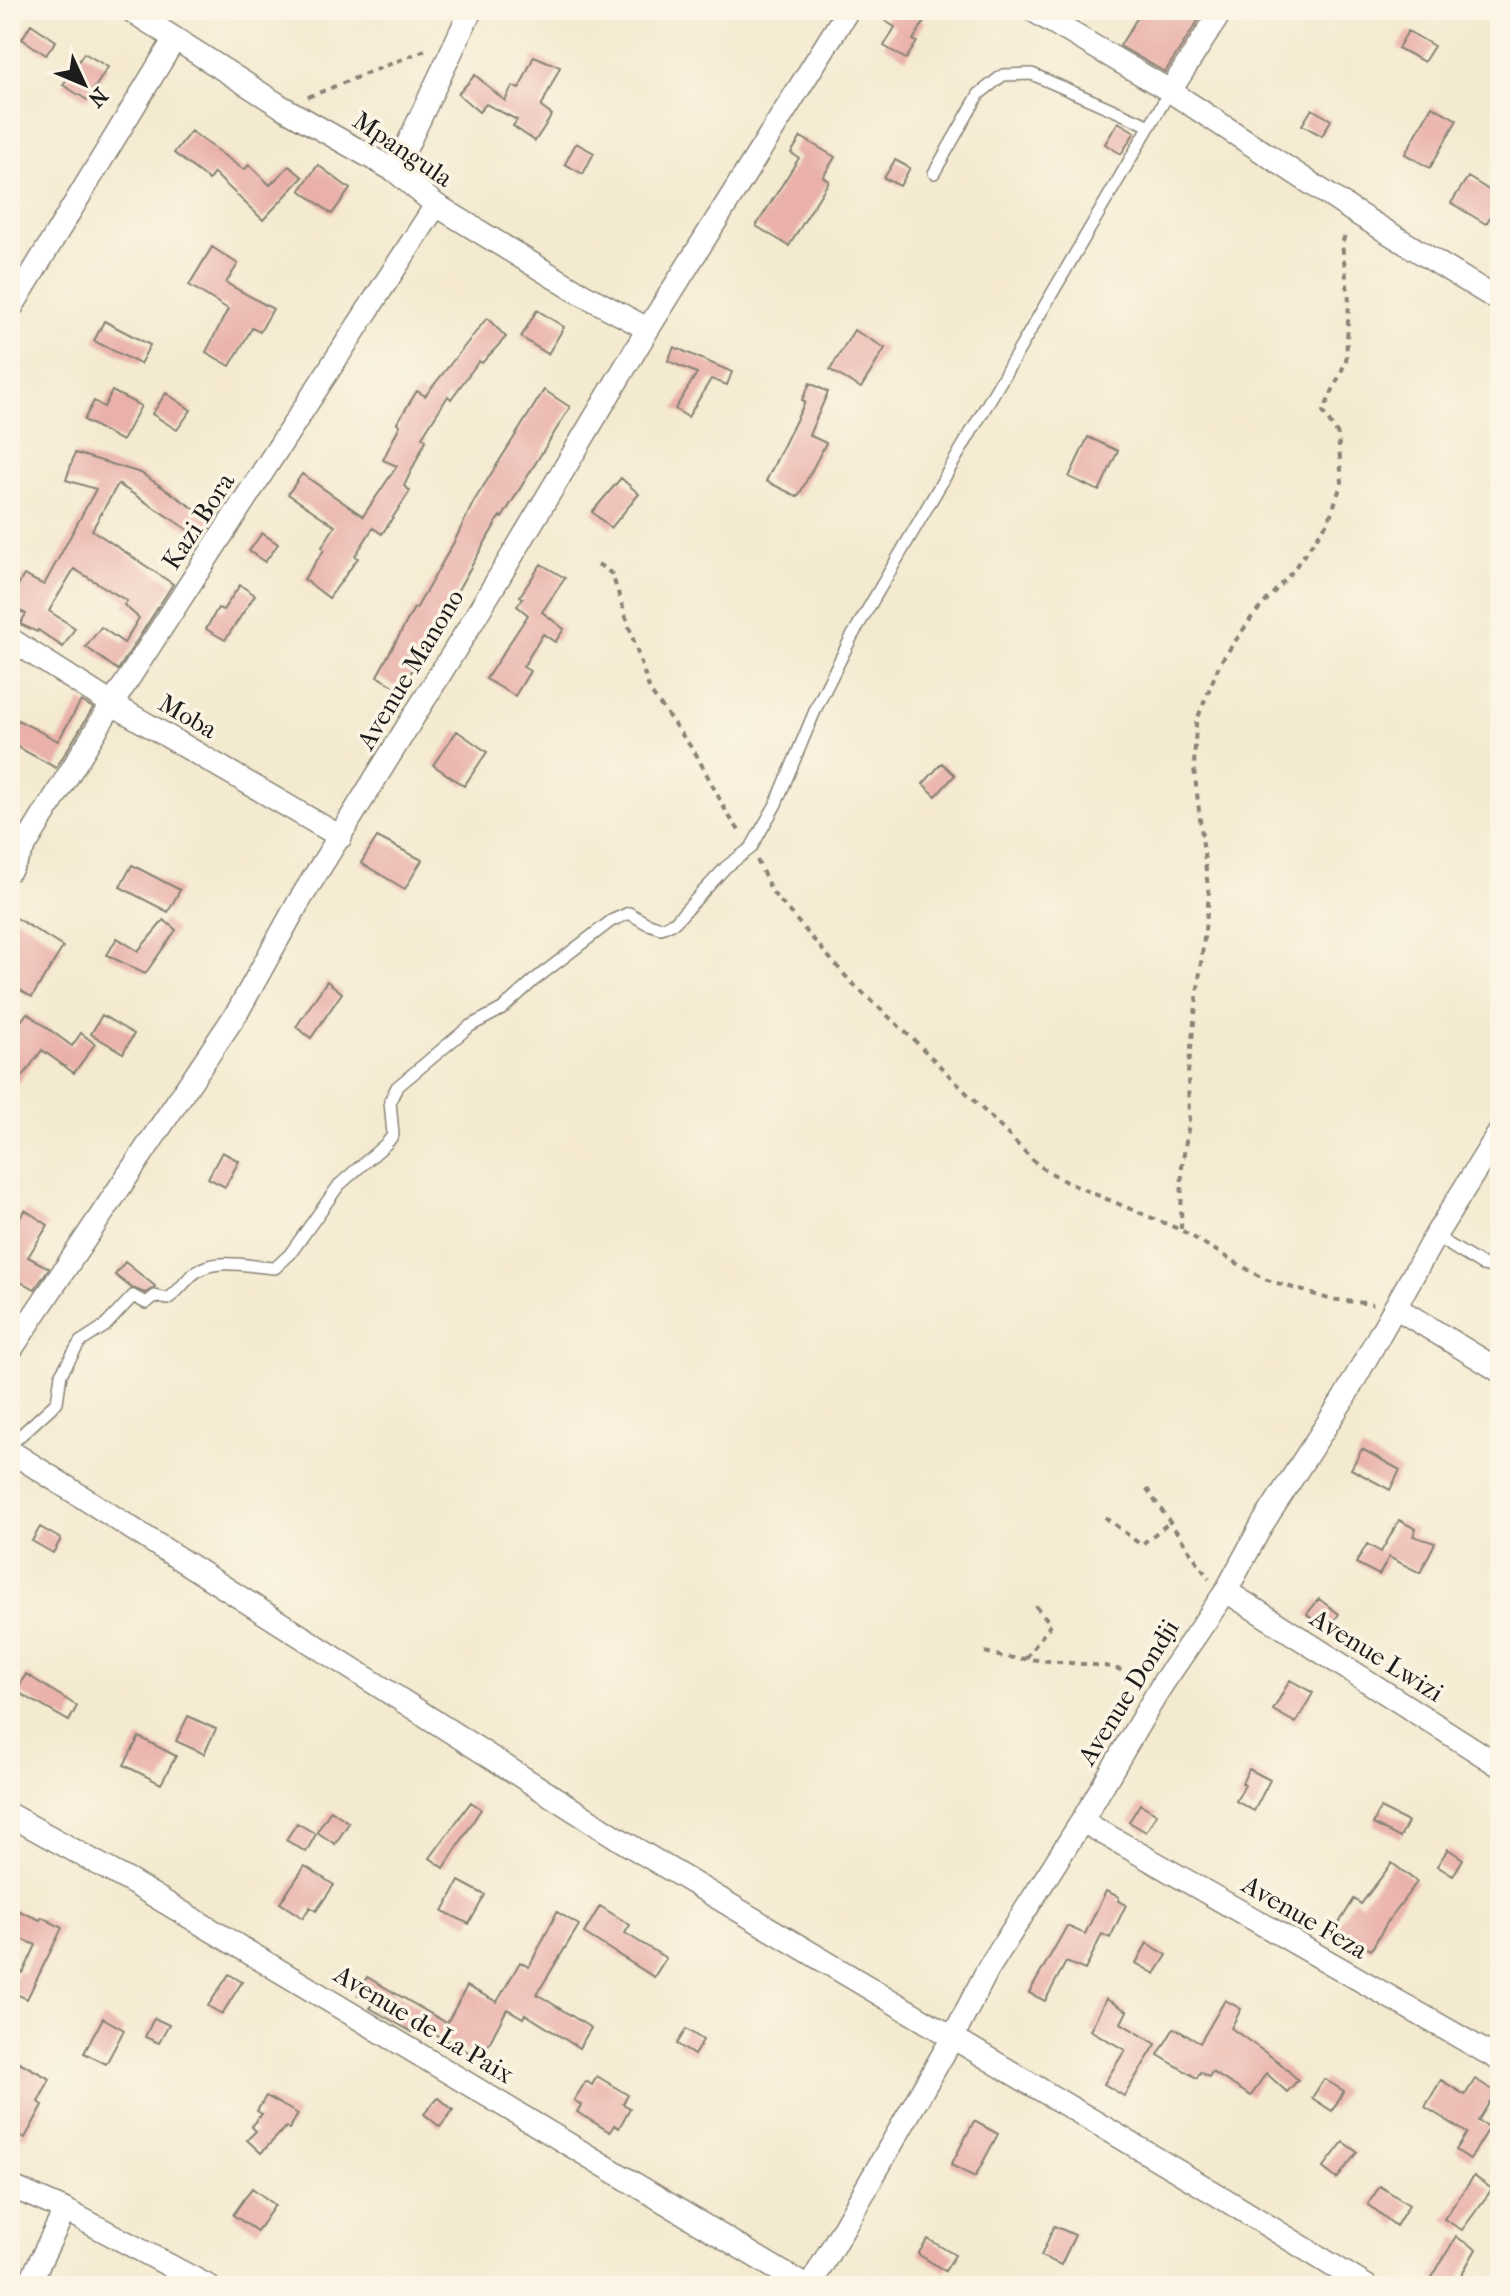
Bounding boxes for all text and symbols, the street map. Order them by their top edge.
north arrow [44,44,124,124]
text: N [82,82,113,112]
street label: Mpangula [347,105,459,194]
street label: Kazi Bora [156,466,242,575]
street label: Avenue Manono [350,584,470,756]
street label: Moba [153,687,223,746]
street label: Avenue Lwizi [1304,1602,1449,1709]
street label: Avenue Dondji [1071,1613,1186,1772]
street label: Avenue Feza [1236,1869,1374,1966]
street label: Avenue de La Paix [327,1958,520,2091]

